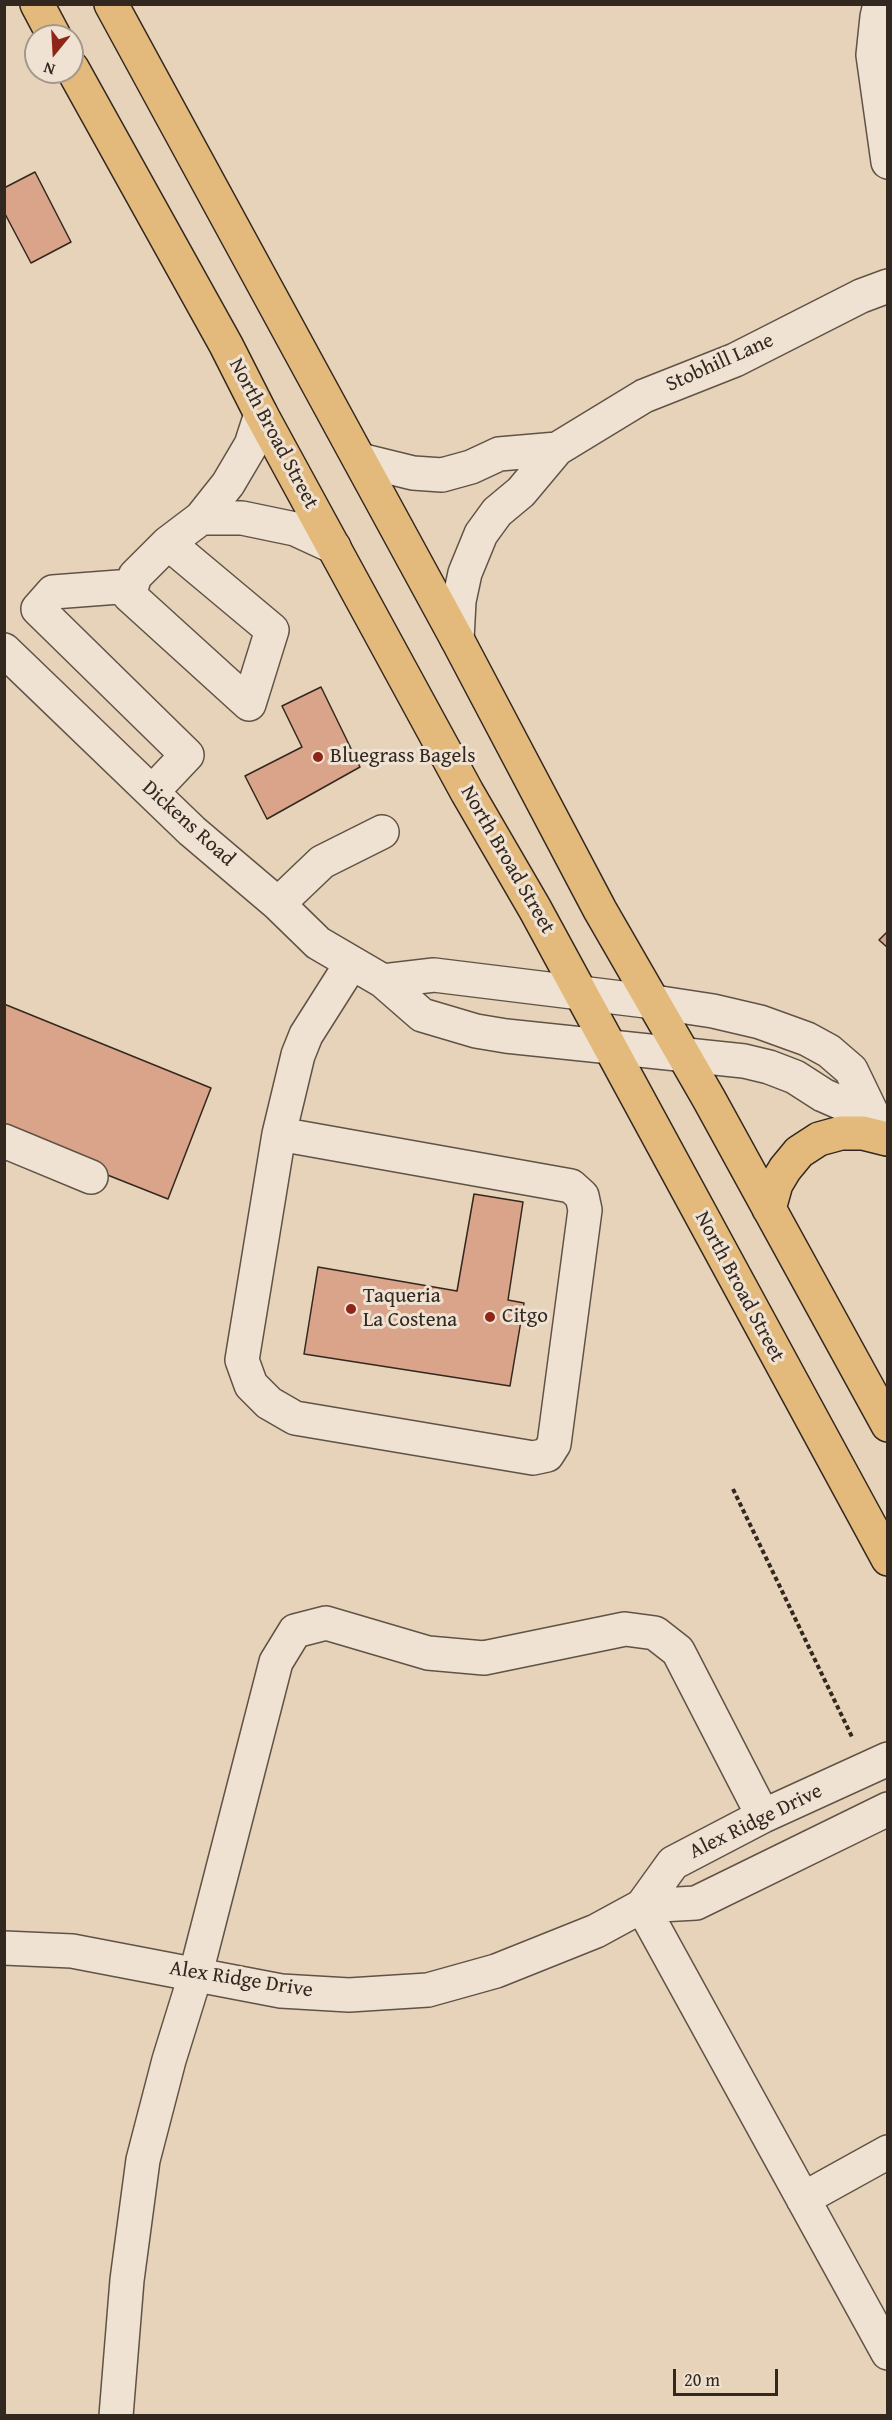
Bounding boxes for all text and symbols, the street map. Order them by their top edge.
north arrow [24,24,84,84]
text: N [40,56,58,82]
street label: Stobhill Lane [662,328,778,398]
street label: North Broad Street [223,354,323,514]
place label: Bluegrass Bagels [330,744,476,770]
marker: Bluegrass Bagels [311,750,325,764]
street label: Dickens Road [136,776,240,872]
street label: North Broad Street [454,781,560,939]
street label: North Broad Street [689,1207,789,1367]
place label: Taqueria La Costena [363,1284,457,1334]
marker: Taqueria La Costena [344,1302,358,1316]
place label: Citgo [502,1304,548,1330]
marker: Citgo [483,1310,497,1324]
street label: Alex Ridge Drive [685,1779,827,1865]
street label: Alex Ridge Drive [168,1956,314,2004]
scale bar [676,2357,781,2395]
text: 20 m [684,2366,720,2393]

